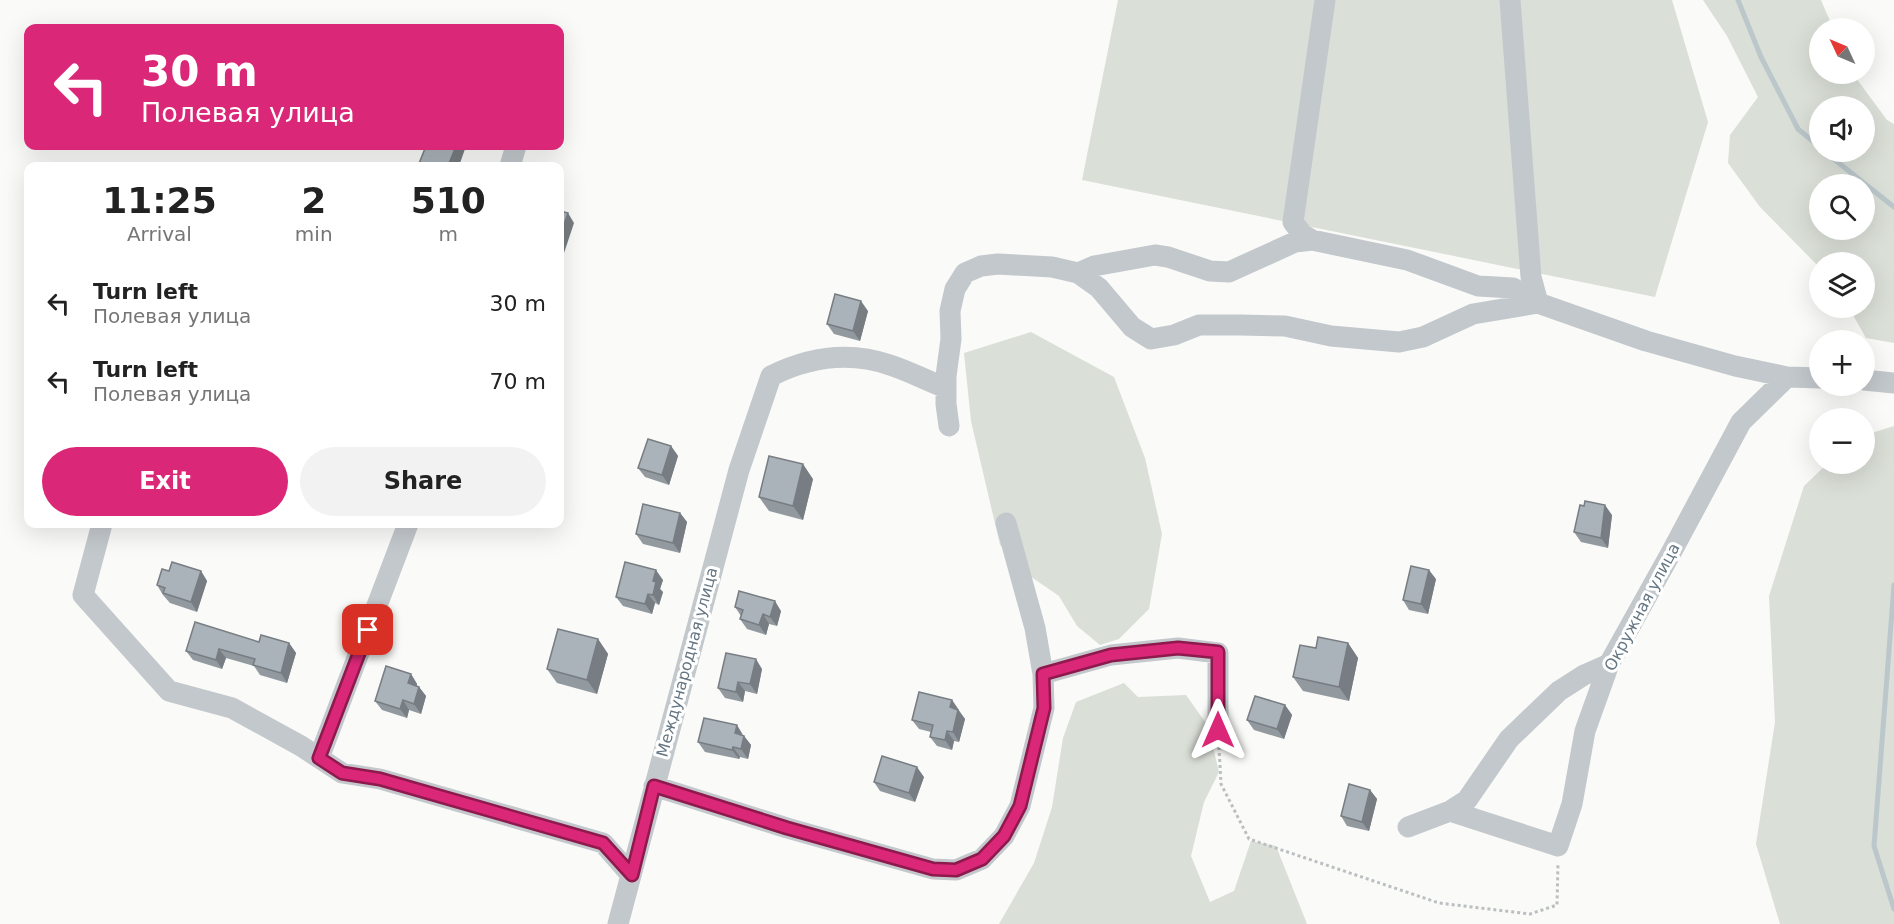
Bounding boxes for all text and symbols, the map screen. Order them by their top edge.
north arrow [1809,18,1875,84]
map controls [1809,18,1875,474]
text: 30 m [141,47,258,96]
icon: left [42,48,120,126]
button: sound [1809,96,1875,162]
text: Полевая улица [141,97,355,128]
button: search [1809,174,1875,240]
text: 11:25 [102,180,217,221]
text: 2 [301,180,326,221]
text: 510 [411,180,486,221]
text: Arrival [127,222,192,246]
text: min [295,222,333,246]
text: m [439,222,458,246]
button: layers [1809,252,1875,318]
text: Turn left [93,279,198,304]
icon: left [42,287,75,320]
text: 30 m [490,291,546,316]
text: Полевая улица [93,304,251,328]
button: + [1809,330,1875,396]
text: Turn left [93,357,198,382]
icon: left [42,365,75,398]
text: 70 m [490,369,546,394]
text: Полевая улица [93,382,251,406]
button: − [1809,408,1875,474]
button: Exit [42,447,288,516]
button: Share [300,447,546,516]
street label: Окружная улица [1600,540,1684,674]
street label: Международная улица [653,565,721,759]
pin [342,604,393,655]
icon: arrive [351,613,384,646]
position arrow [1186,698,1250,762]

